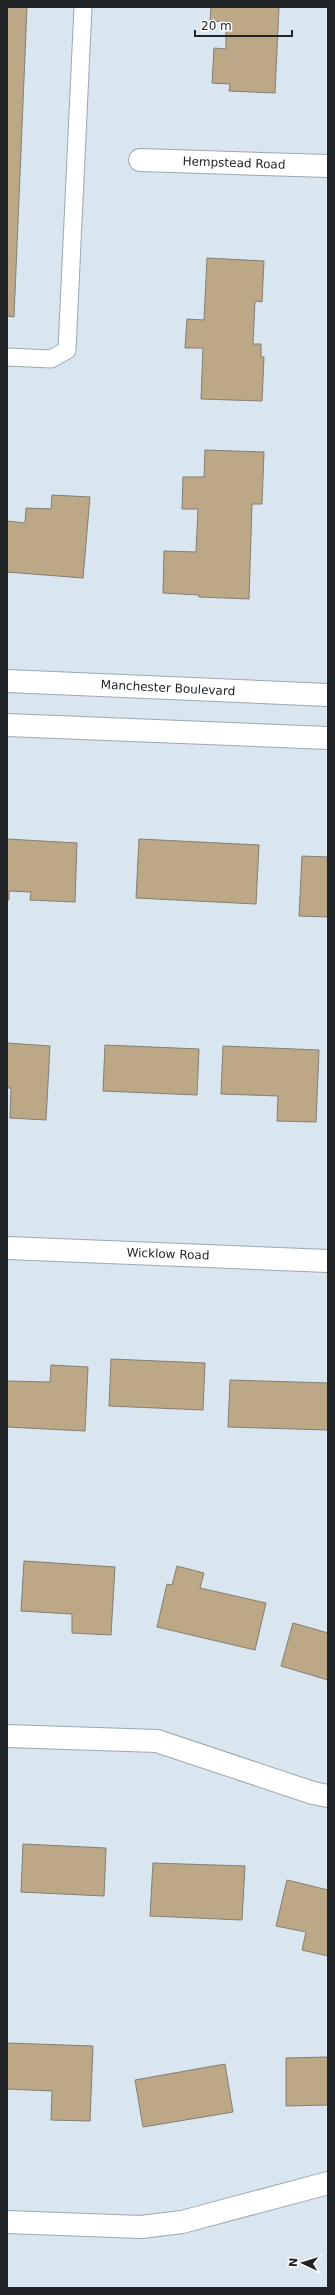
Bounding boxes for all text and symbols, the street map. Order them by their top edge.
scale bar [195,12,292,38]
text: 20 m [201,19,232,33]
street label: Hempstead Road [182,154,286,172]
street label: Manchester Boulevard [100,677,236,699]
street label: Wicklow Road [126,1246,210,1262]
north arrow [283,2243,323,2283]
text: N [287,2257,300,2267]

